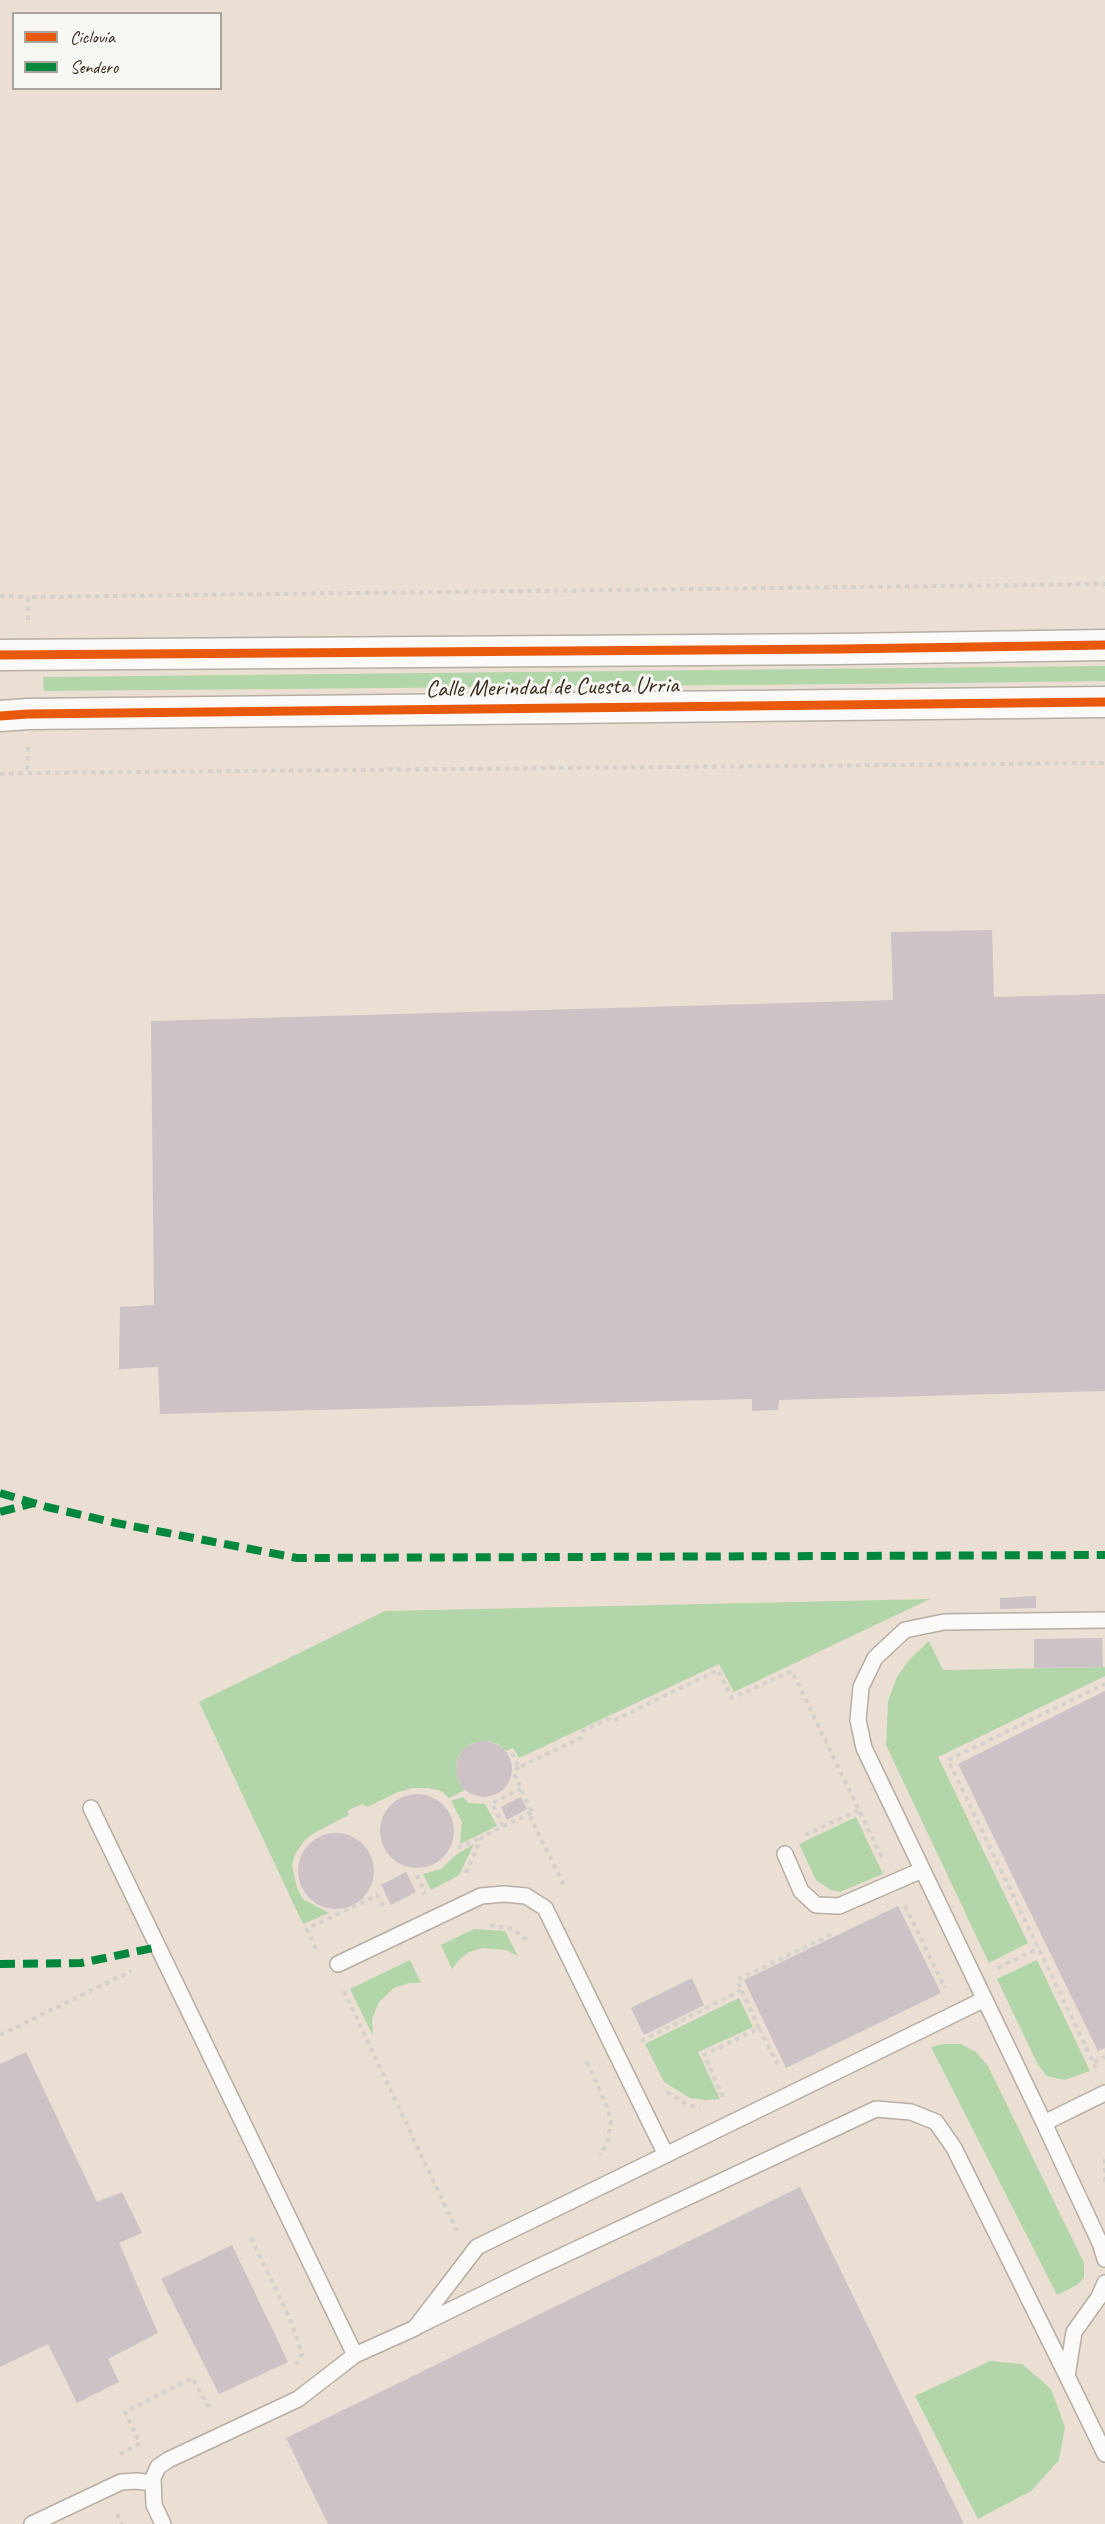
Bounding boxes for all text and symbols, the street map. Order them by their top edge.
legend [12,12,222,90]
text: Ciclovía [70,26,115,48]
text: Sendero [70,56,118,78]
street label: Calle Merindad de Cuesta Urria [425,671,679,705]

